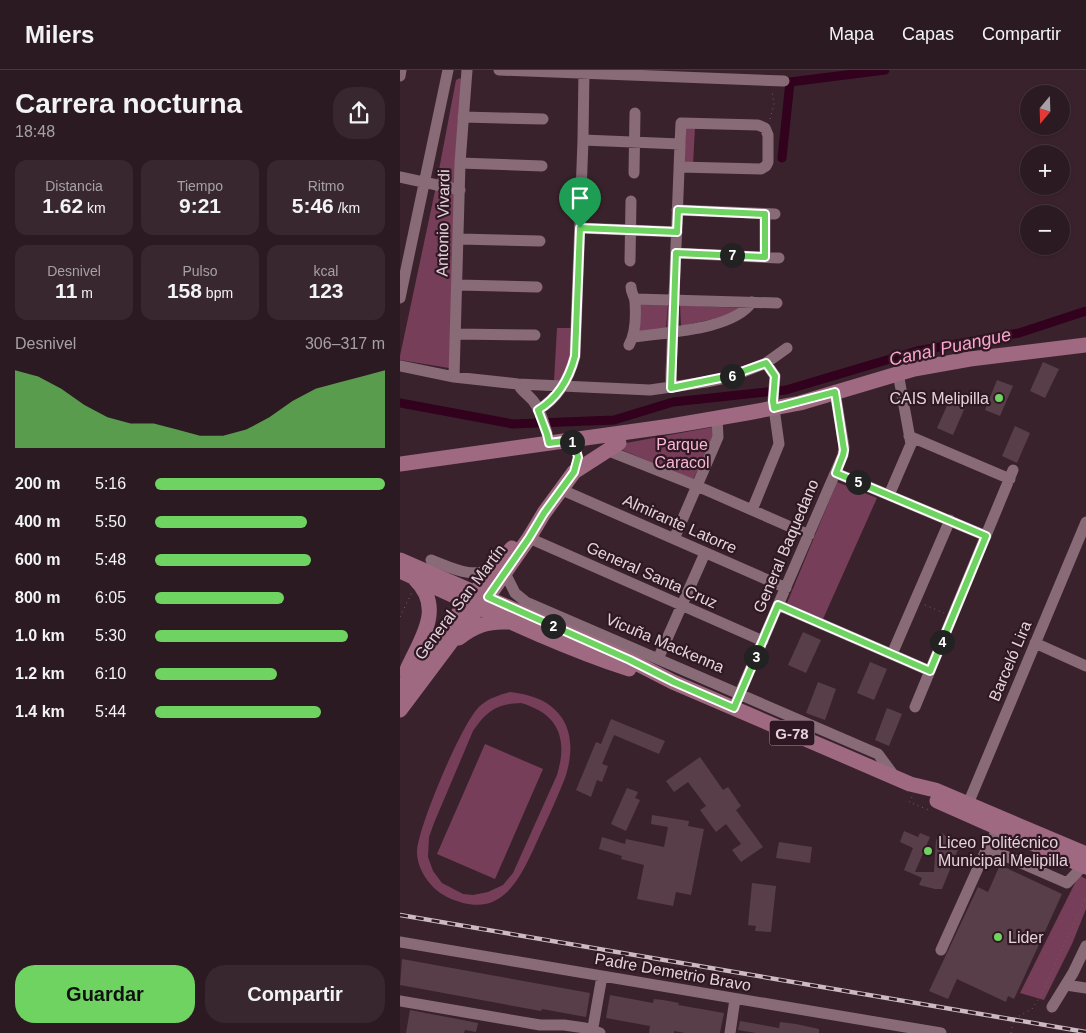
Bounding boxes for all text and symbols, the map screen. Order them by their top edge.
text: Milers [25,21,94,48]
text: Mapa [829,24,874,44]
text: Capas [902,24,954,44]
text: Compartir [982,24,1061,44]
north arrow [1020,85,1070,135]
map controls [1020,85,1070,255]
button: share [333,87,385,139]
text: Carrera nocturna [15,88,242,119]
text: 18:48 [15,123,55,140]
button: + [1020,145,1070,195]
street label: Antonio Vivardi [434,169,452,277]
pin [559,177,601,228]
text: Distancia [45,178,103,194]
text: Tiempo [177,178,223,194]
text: Ritmo [308,178,344,194]
icon: arrive [566,184,594,212]
text: 1.62 [42,194,83,217]
text: 9:21 [179,194,221,217]
text: 5:46 [292,194,334,217]
text: km [83,200,106,216]
text: /km [334,200,360,216]
button: − [1020,205,1070,255]
pin: 7 [720,242,744,268]
text: 7 [729,247,736,263]
text: Desnivel [47,263,101,279]
text: Pulso [182,263,218,279]
text: kcal [314,263,338,279]
text: 11 [55,279,77,302]
text: 158 [167,279,202,302]
text: 123 [308,279,344,302]
text: m [77,285,93,301]
text: bpm [202,285,233,301]
water label: Canal Puangue [887,324,1013,370]
text: Desnivel [15,335,76,352]
text: 306–317 m [305,335,385,352]
pin: 6 [720,364,744,388]
text: 6 [729,368,736,384]
place label: CAIS Melipilla [889,390,989,407]
marker: CAIS Melipilla [993,392,1005,404]
pin: 1 [560,430,584,454]
text: 1 [569,434,576,450]
park label: Parque Caracol [654,436,710,471]
pin: 5 [846,470,870,494]
text: 5 [855,474,862,490]
text: 200 m [15,475,60,492]
text: 5:16 [95,475,126,492]
street label: General Baquedano [750,477,822,615]
street label: Almirante Latorre [620,491,740,557]
text: 400 m [15,513,60,530]
text: 5:50 [95,513,126,530]
street label: General Santa Cruz [584,538,720,612]
street label: General San Martín [411,541,509,663]
text: 600 m [15,551,60,568]
text: 5:48 [95,551,126,568]
text: 800 m [15,589,60,606]
text: 6:05 [95,589,126,606]
street label: Vicuña Mackenna [603,610,727,676]
pin: 2 [540,614,566,638]
text: 2 [550,618,557,634]
street label: Barceló Lira [985,618,1035,704]
text: 1.0 km [15,627,65,644]
text: 5:30 [95,627,126,644]
pin: 4 [930,630,954,654]
text: 4 [939,634,946,650]
pin: 3 [744,644,768,670]
text: 3 [753,649,760,665]
text: 1.2 km [15,665,65,682]
text: 6:10 [95,665,126,682]
text: 1.4 km [15,703,65,720]
text: 5:44 [95,703,126,720]
road number: G-78 [770,720,814,746]
place label: Liceo Politécnico Municipal Melipilla [938,834,1068,869]
marker: Liceo Politécnico Municipal Melipilla [922,845,934,857]
place label: Lider [1008,929,1044,946]
marker: Lider [992,931,1004,943]
street label: Padre Demetrio Bravo [594,950,753,994]
button: Guardar [15,965,195,1023]
button: Compartir [205,965,385,1023]

